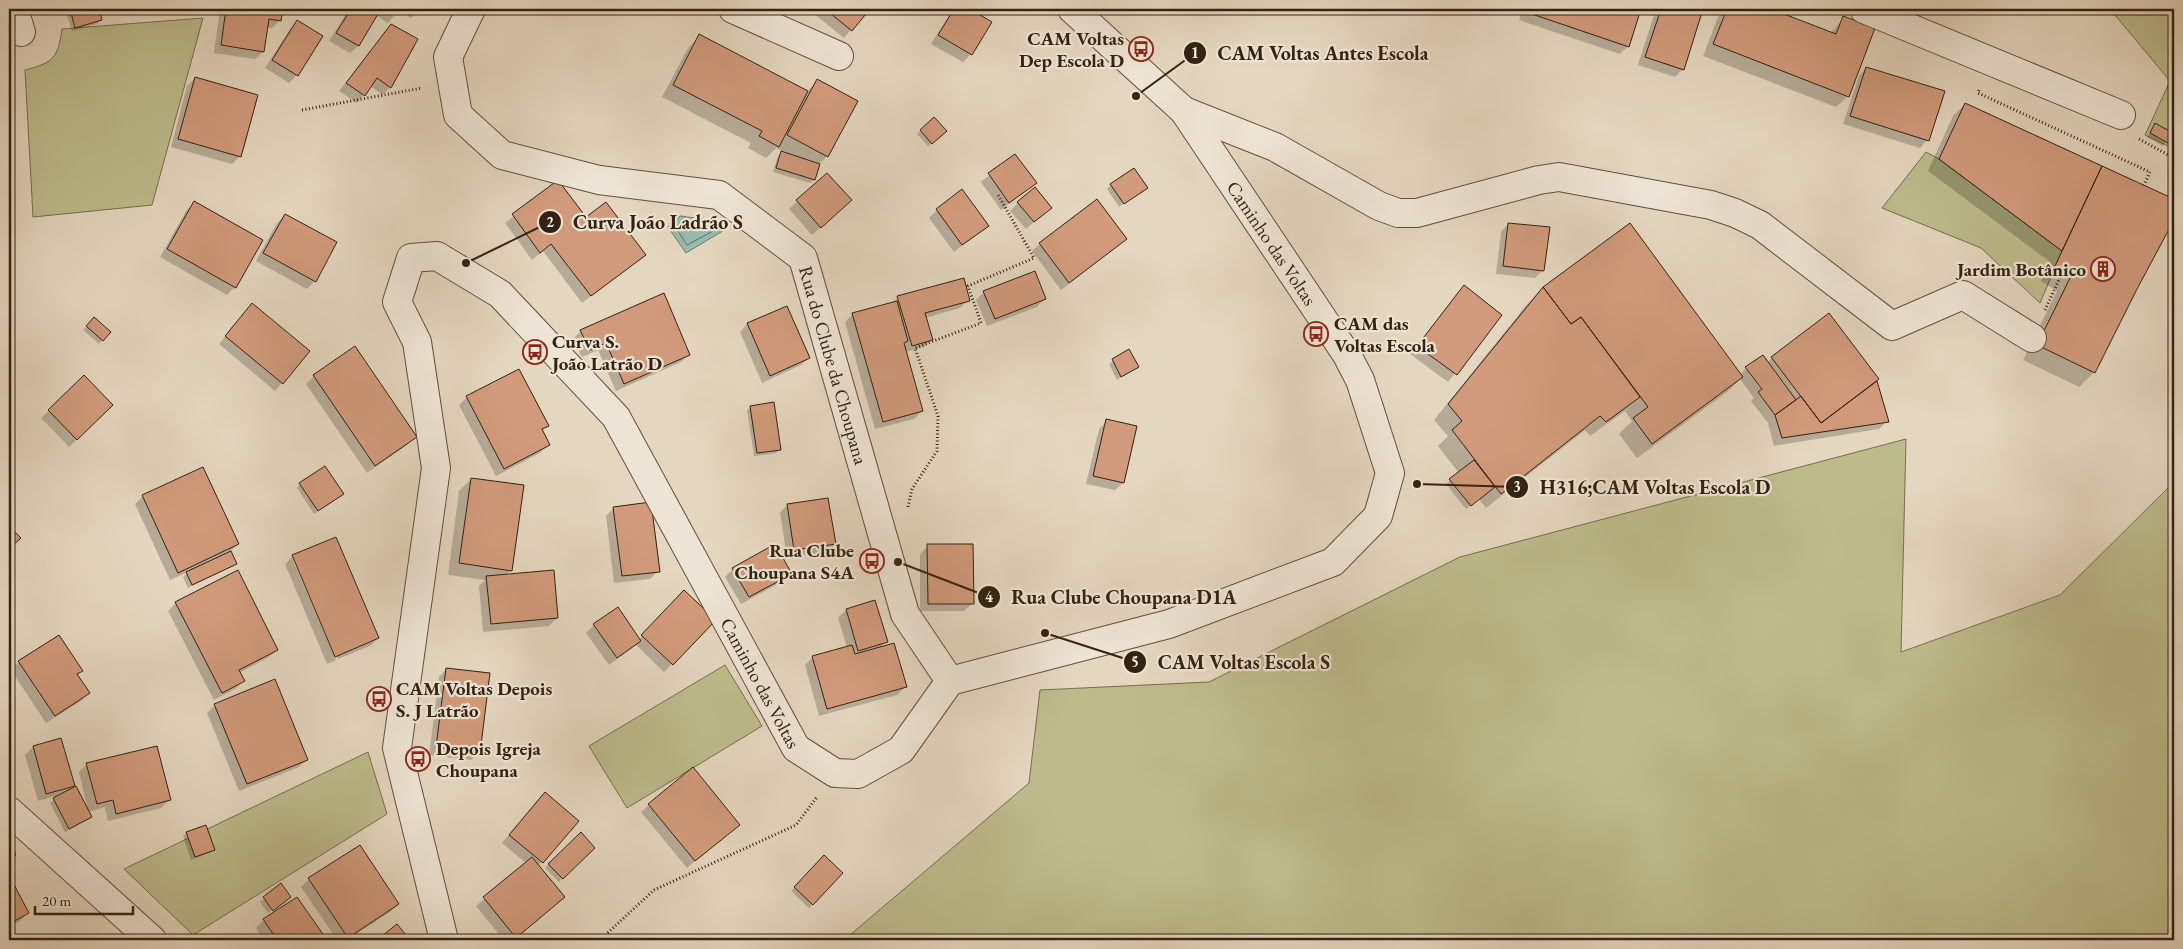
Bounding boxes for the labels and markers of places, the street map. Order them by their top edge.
place label: CAM Voltas Dep Escola D [1019,26,1124,73]
callout: CAM Voltas Antes Escola [1182,35,1438,70]
bus stop icon: CAM Voltas Dep Escola D [1128,36,1154,62]
callout: Curva João Ladrão S [538,205,753,240]
building icon: Jardim Botânico [2090,256,2116,282]
place label: Jardim Botânico [1955,257,2086,282]
place label: CAM das Voltas Escola [1334,311,1436,358]
bus stop icon: CAM das Voltas Escola [1303,321,1329,347]
place label: Curva S. João Latrão D [550,329,662,376]
bus stop icon: Curva S. João Latrão D [522,339,548,365]
callout: H316;CAM Voltas Escola D [1504,469,1780,504]
place label: Rua Clube Choupana S4A [734,538,854,585]
bus stop icon: Rua Clube Choupana S4A [859,548,885,574]
callout: Rua Clube Choupana D1A [976,579,1247,614]
callout: CAM Voltas Escola S [1122,644,1340,679]
place label: CAM Voltas Depois S. J Latrão [396,676,552,723]
bus stop icon: CAM Voltas Depois S. J Latrão [366,686,392,712]
place label: Depois Igreja Choupana [436,736,541,783]
bus stop icon: Depois Igreja Choupana [405,746,431,772]

